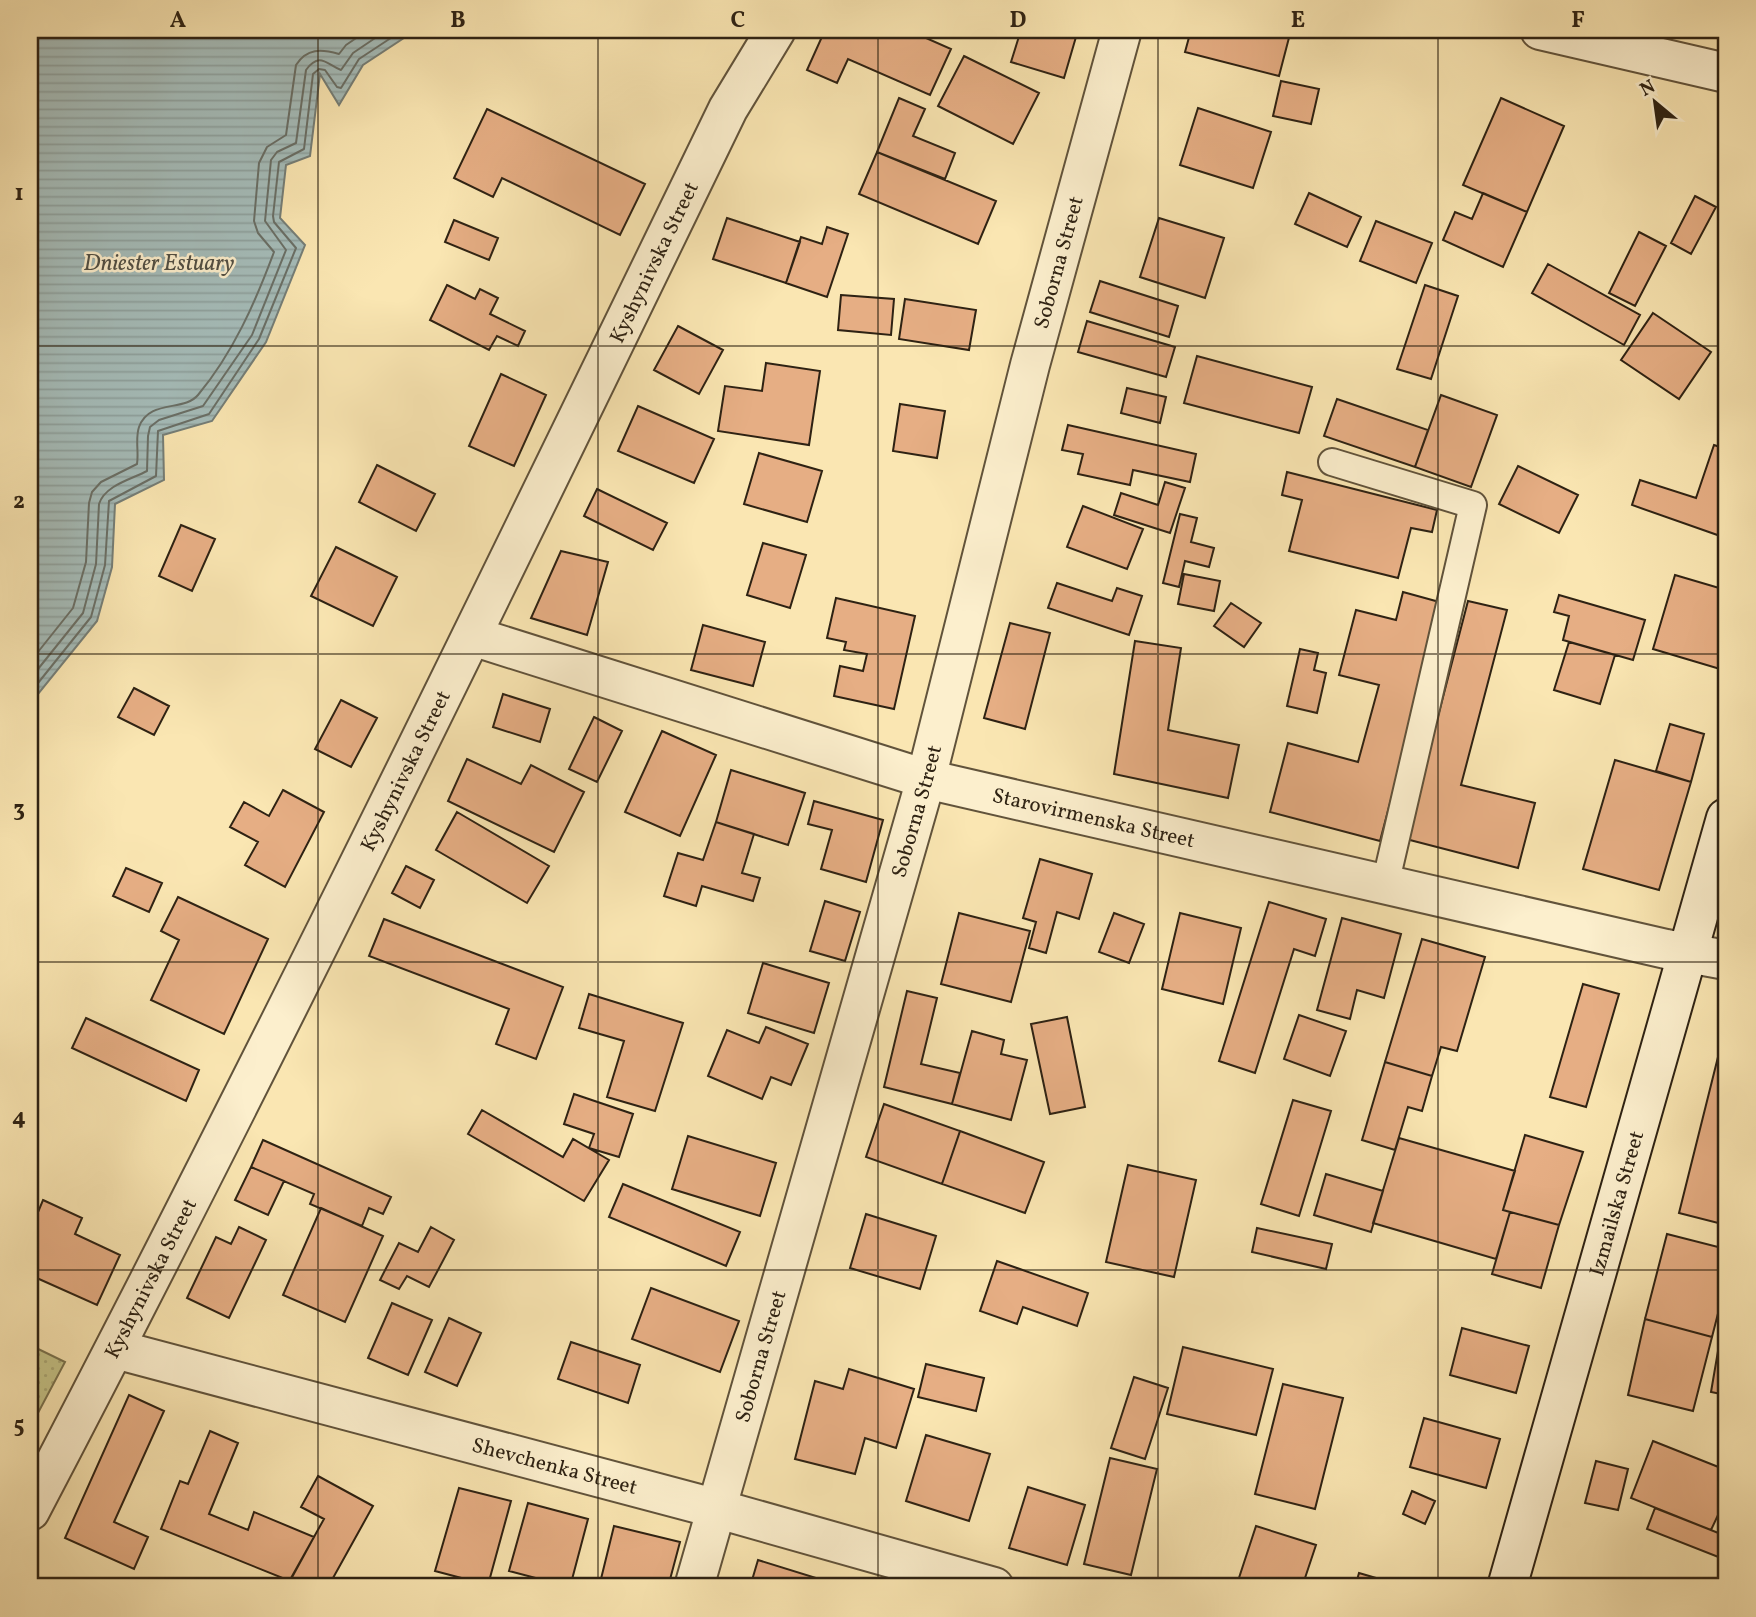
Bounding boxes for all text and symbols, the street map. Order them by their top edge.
text: A [170,5,186,37]
text: B [450,5,466,37]
text: C [731,5,745,37]
text: D [1010,5,1027,37]
text: E [1291,5,1305,37]
text: F [1571,5,1585,37]
north arrow [1620,66,1690,136]
text: N [1635,74,1660,104]
street label: Kyshynivska Street [603,177,707,348]
text: 1 [14,178,24,210]
street label: Soborna Street [1028,193,1092,332]
water label: Dniester Estuary [84,248,234,280]
text: 2 [13,486,25,518]
street label: Kyshynivska Street [354,686,458,857]
street label: Soborna Street [885,742,950,881]
street label: Starovirmenska Street [989,782,1197,856]
text: 3 [13,794,25,826]
text: 4 [12,1102,26,1134]
street label: Izmailska Street [1583,1128,1652,1280]
street label: Kyshynivska Street [99,1194,205,1364]
street label: Soborna Street [729,1287,794,1426]
text: 5 [13,1410,25,1442]
street label: Shevchenka Street [469,1431,640,1503]

